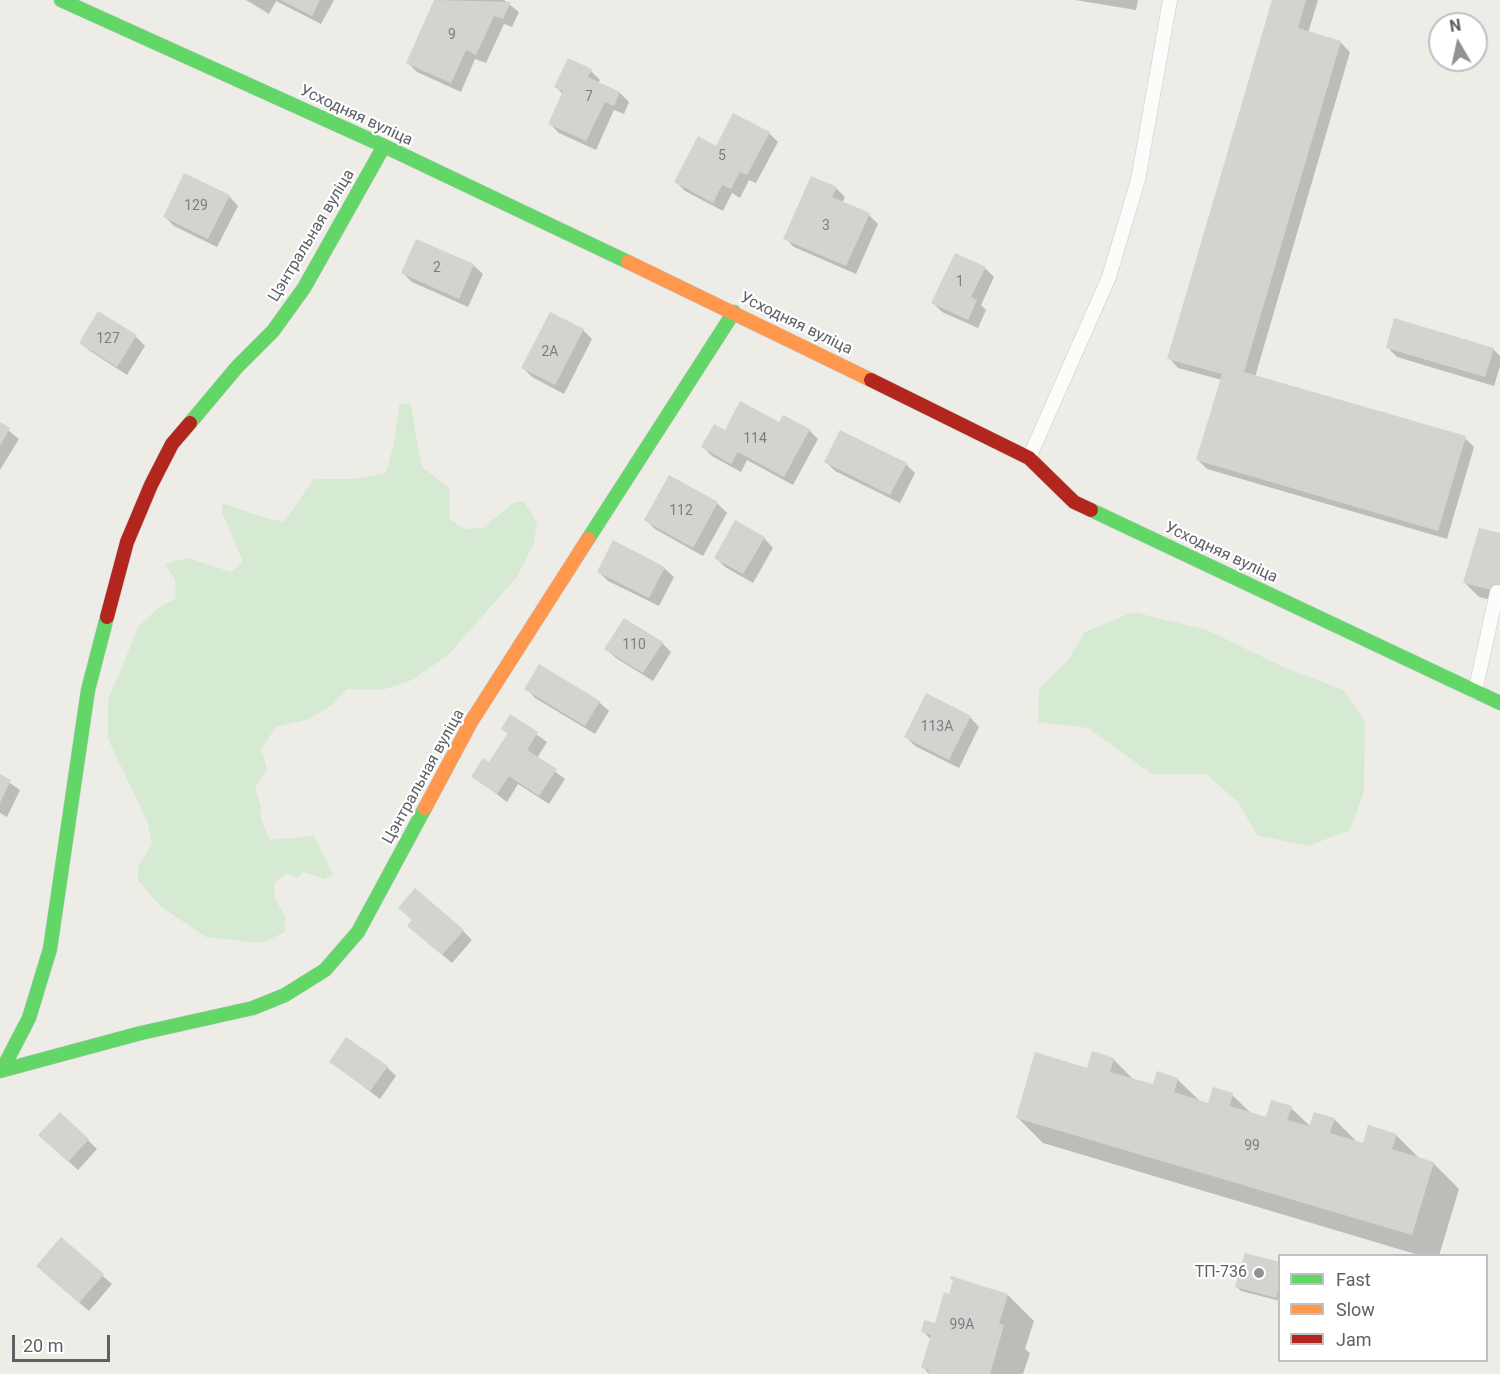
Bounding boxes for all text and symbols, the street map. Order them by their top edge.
north arrow [1428,12,1488,72]
text: N [1448,15,1462,36]
house number: 9 [448,27,456,43]
street label: Усходняя вуліца [297,81,415,151]
house number: 7 [585,89,593,105]
house number: 5 [718,148,726,164]
street label: Цэнтральная вуліца [265,166,359,306]
house number: 129 [184,198,208,214]
house number: 3 [822,218,830,234]
house number: 2 [433,260,441,276]
house number: 1 [956,274,964,290]
street label: Усходняя вуліца [737,289,855,359]
house number: 127 [96,331,120,347]
house number: 2А [541,344,559,360]
house number: 114 [743,431,767,447]
house number: 112 [669,503,693,519]
street label: Усходняя вуліца [1162,518,1280,588]
house number: 110 [622,637,646,653]
street label: Цэнтральная вуліца [379,706,469,848]
house number: 113А [921,719,953,735]
house number: 99 [1244,1138,1260,1154]
legend [1278,1254,1488,1362]
place label: ТП-736 [1195,1263,1247,1283]
marker: ТП-736 [1252,1266,1266,1280]
text: Fast [1336,1269,1371,1290]
text: Slow [1336,1299,1375,1320]
house number: 99А [950,1317,974,1333]
scale bar [15,1323,112,1361]
text: Jam [1336,1329,1372,1350]
text: 20 m [23,1335,63,1356]

